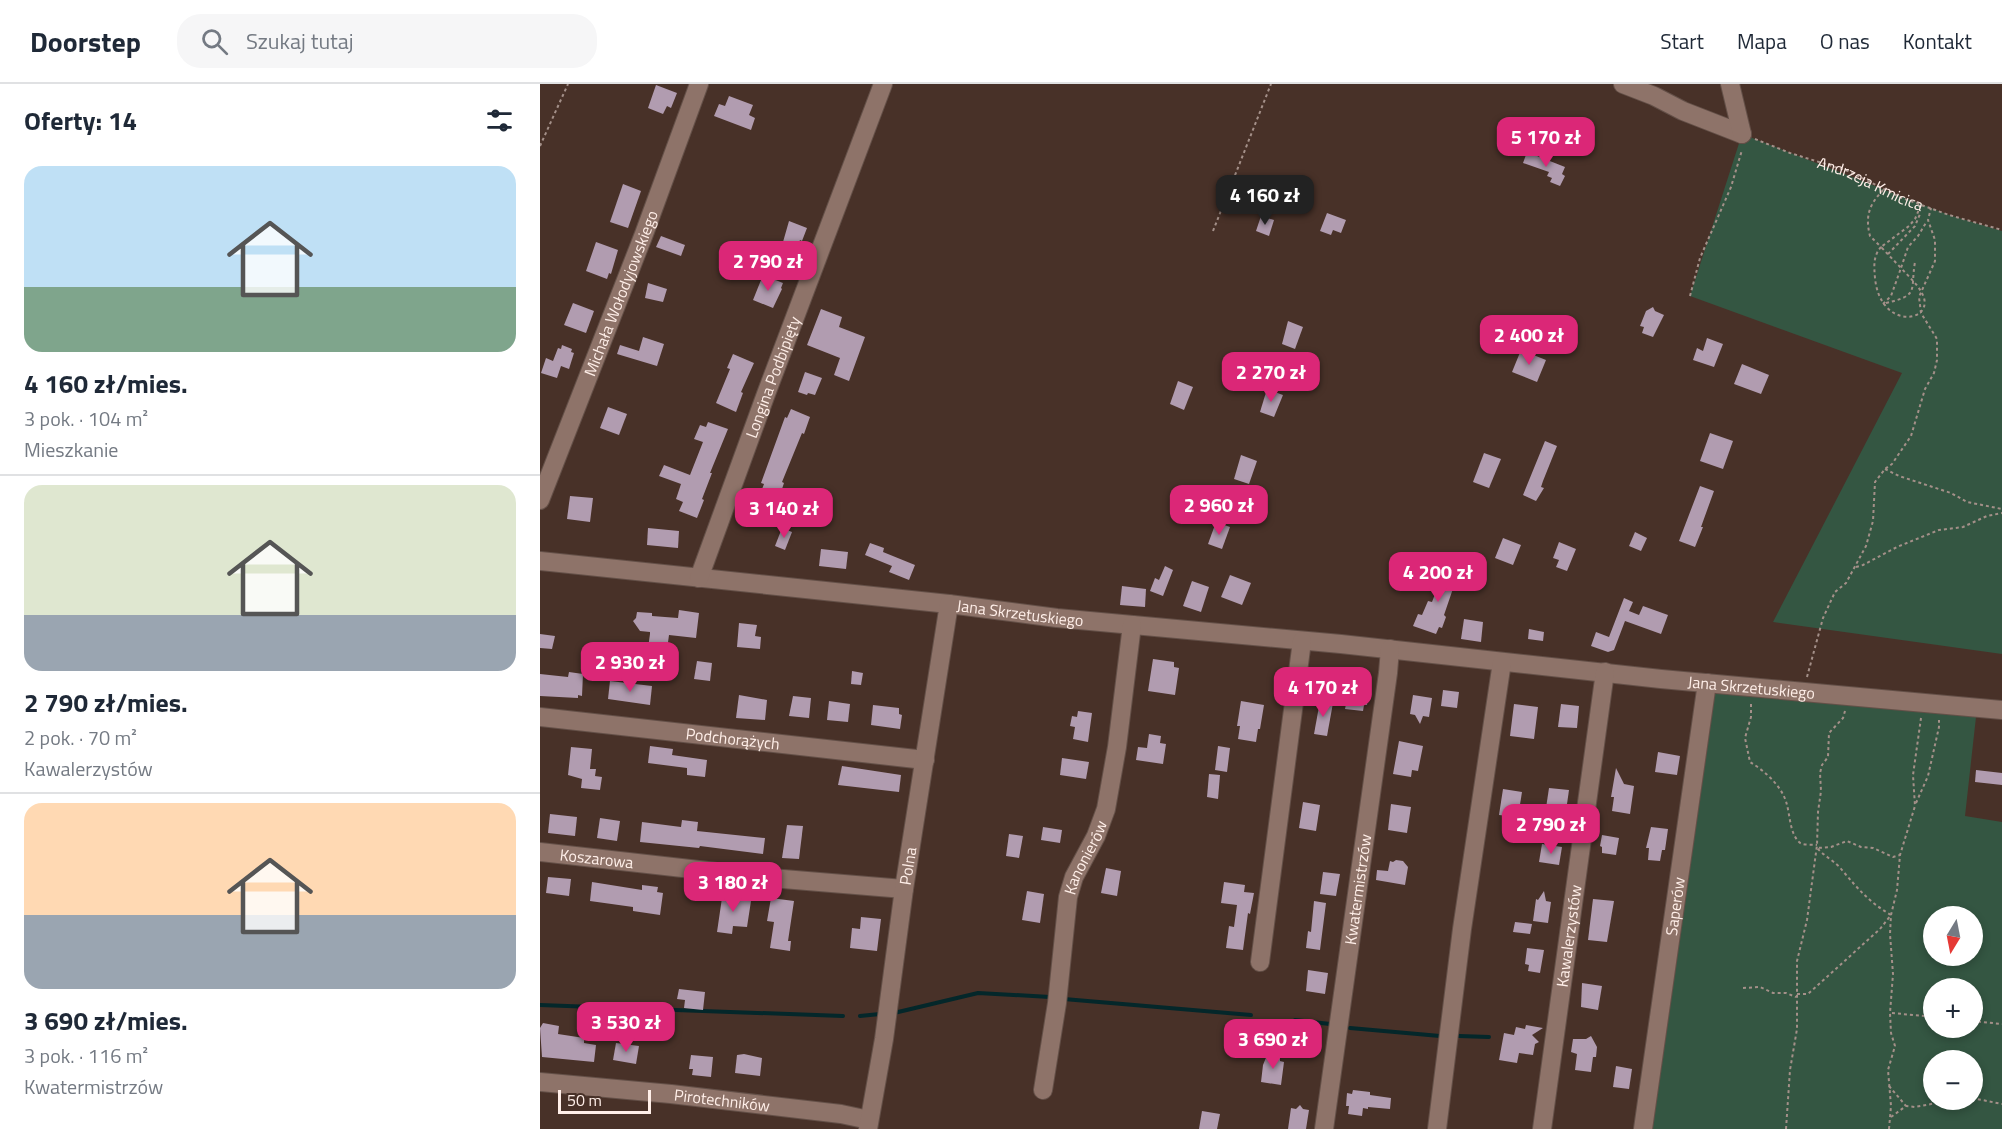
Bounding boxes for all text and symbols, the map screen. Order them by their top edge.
search box [177,14,597,68]
text: Doorstep [30,20,141,63]
text: Szukaj tutaj [246,24,354,58]
icon: search [198,25,231,58]
text: Start [1660,25,1704,57]
text: Mapa [1737,25,1787,57]
text: O nas [1820,25,1870,57]
text: Kontakt [1903,25,1972,57]
text: Oferty: 14 [24,101,137,140]
icon: filters [483,104,516,137]
pin: 5 170 zł [1484,117,1608,168]
text: 5 170 zł [1511,121,1581,152]
street label: Andrzeja Kmicica [1814,150,1927,217]
pin: 4 160 zł [1203,175,1327,226]
text: 4 160 zł [1230,179,1300,210]
icon: home [216,205,324,313]
street label: Michała Wołodyjowskiego [578,207,664,380]
pin: 2 790 zł [706,241,830,292]
text: 2 790 zł [733,245,803,276]
street label: Longina Podbipięty [739,313,806,441]
pin: 2 400 zł [1467,315,1591,366]
text: 2 400 zł [1494,319,1564,350]
pin: 2 270 zł [1209,352,1333,403]
text: 2 270 zł [1236,356,1306,387]
text: 4 160 zł/mies. [24,364,188,403]
text: 3 pok. · 104 m² [24,403,148,434]
text: Mieszkanie [24,434,118,465]
pin: 2 960 zł [1157,485,1281,536]
pin: 3 140 zł [722,488,846,539]
text: 2 960 zł [1184,489,1254,520]
text: 3 140 zł [749,492,819,523]
icon: home [216,524,324,632]
pin: 4 200 zł [1376,552,1500,603]
text: 4 200 zł [1403,556,1473,587]
street label: Jana Skrzetuskiego [955,593,1085,632]
pin: 2 930 zł [568,642,692,693]
text: 2 930 zł [595,646,665,677]
pin: 4 170 zł [1261,667,1385,718]
street label: Jana Skrzetuskiego [1687,669,1816,705]
text: 4 170 zł [1288,671,1358,702]
text: 2 790 zł/mies. [24,683,188,722]
street label: Podchorążych [685,721,781,756]
text: 2 pok. · 70 m² [24,722,137,753]
text: Kawalerzystów [24,753,153,784]
pin: 2 790 zł [1489,804,1613,855]
text: 2 790 zł [1516,808,1586,839]
street label: Kanonierów [1057,817,1113,897]
street label: Kwatermistrzów [1338,832,1377,946]
icon: home [216,842,324,950]
street label: Koszarowa [559,842,635,874]
street label: Polna [893,845,922,887]
pin: 3 180 zł [671,862,795,913]
text: 3 180 zł [698,866,768,897]
street label: Saperów [1659,875,1691,937]
street label: Kawalerzystów [1550,883,1588,989]
north arrow [1923,906,1983,966]
map controls [1923,906,1983,1110]
button: + [1923,978,1983,1038]
text: 3 690 zł/mies. [24,1001,188,1040]
pin: 3 530 zł [564,1002,688,1053]
text: 3 530 zł [591,1006,661,1037]
pin: 3 690 zł [1211,1019,1335,1070]
text: 3 690 zł [1238,1023,1308,1054]
text: 3 pok. · 116 m² [24,1040,148,1071]
button: − [1923,1050,1983,1110]
text: Kwatermistrzów [24,1071,163,1102]
street label: Pirotechników [673,1082,771,1118]
scale bar [558,1087,651,1114]
text: 50 m [567,1088,602,1112]

